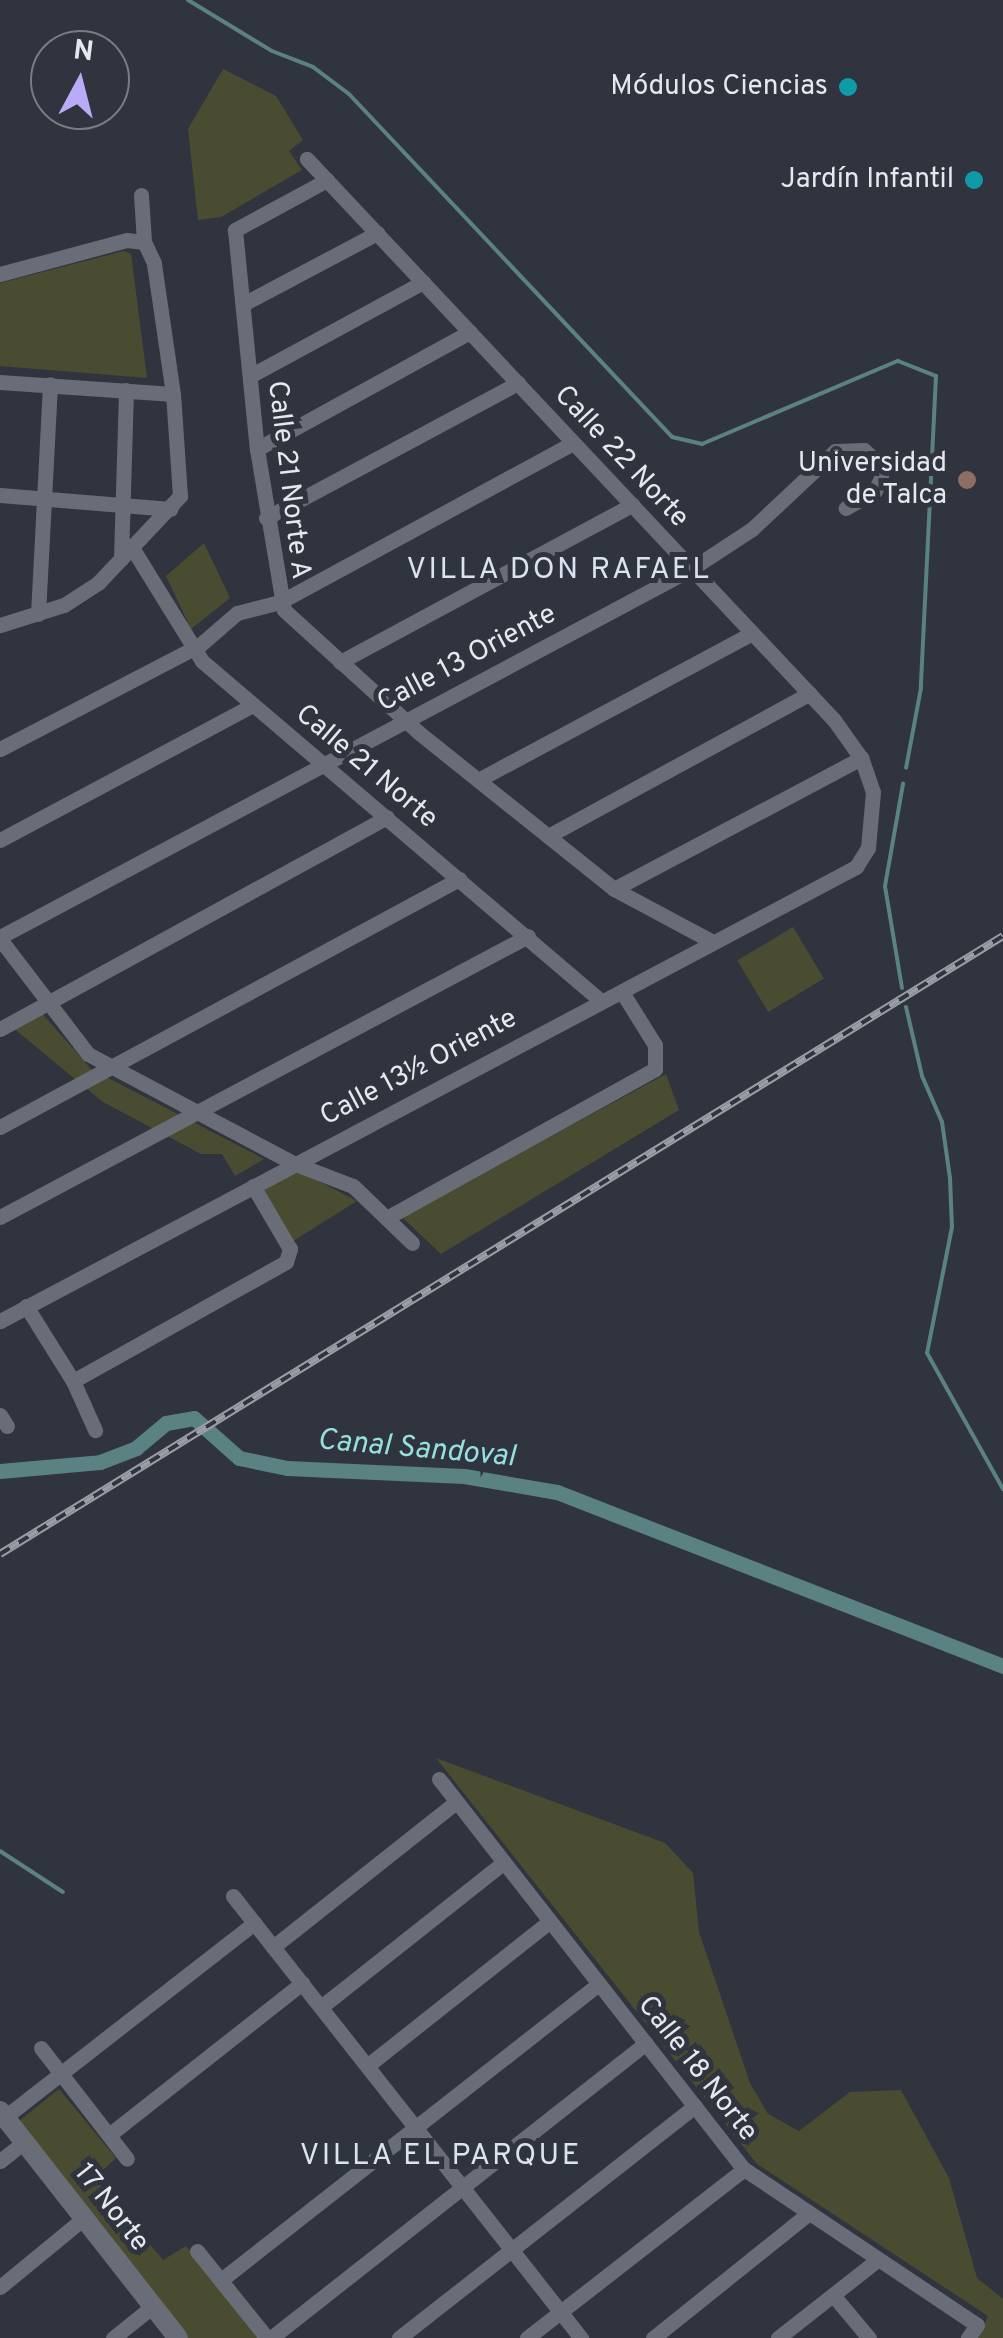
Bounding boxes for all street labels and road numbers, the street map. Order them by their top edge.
street label: Calle 21 Norte A [259,378,317,582]
street label: Calle 22 Norte [547,379,695,535]
street label: Calle 13 Oriente [372,598,562,720]
street label: Calle 21 Norte [288,698,444,836]
street label: Calle 13½ Oriente [315,1002,523,1134]
street label: Calle 18 Norte [630,1990,764,2148]
street label: 17 Norte [66,2157,156,2259]

